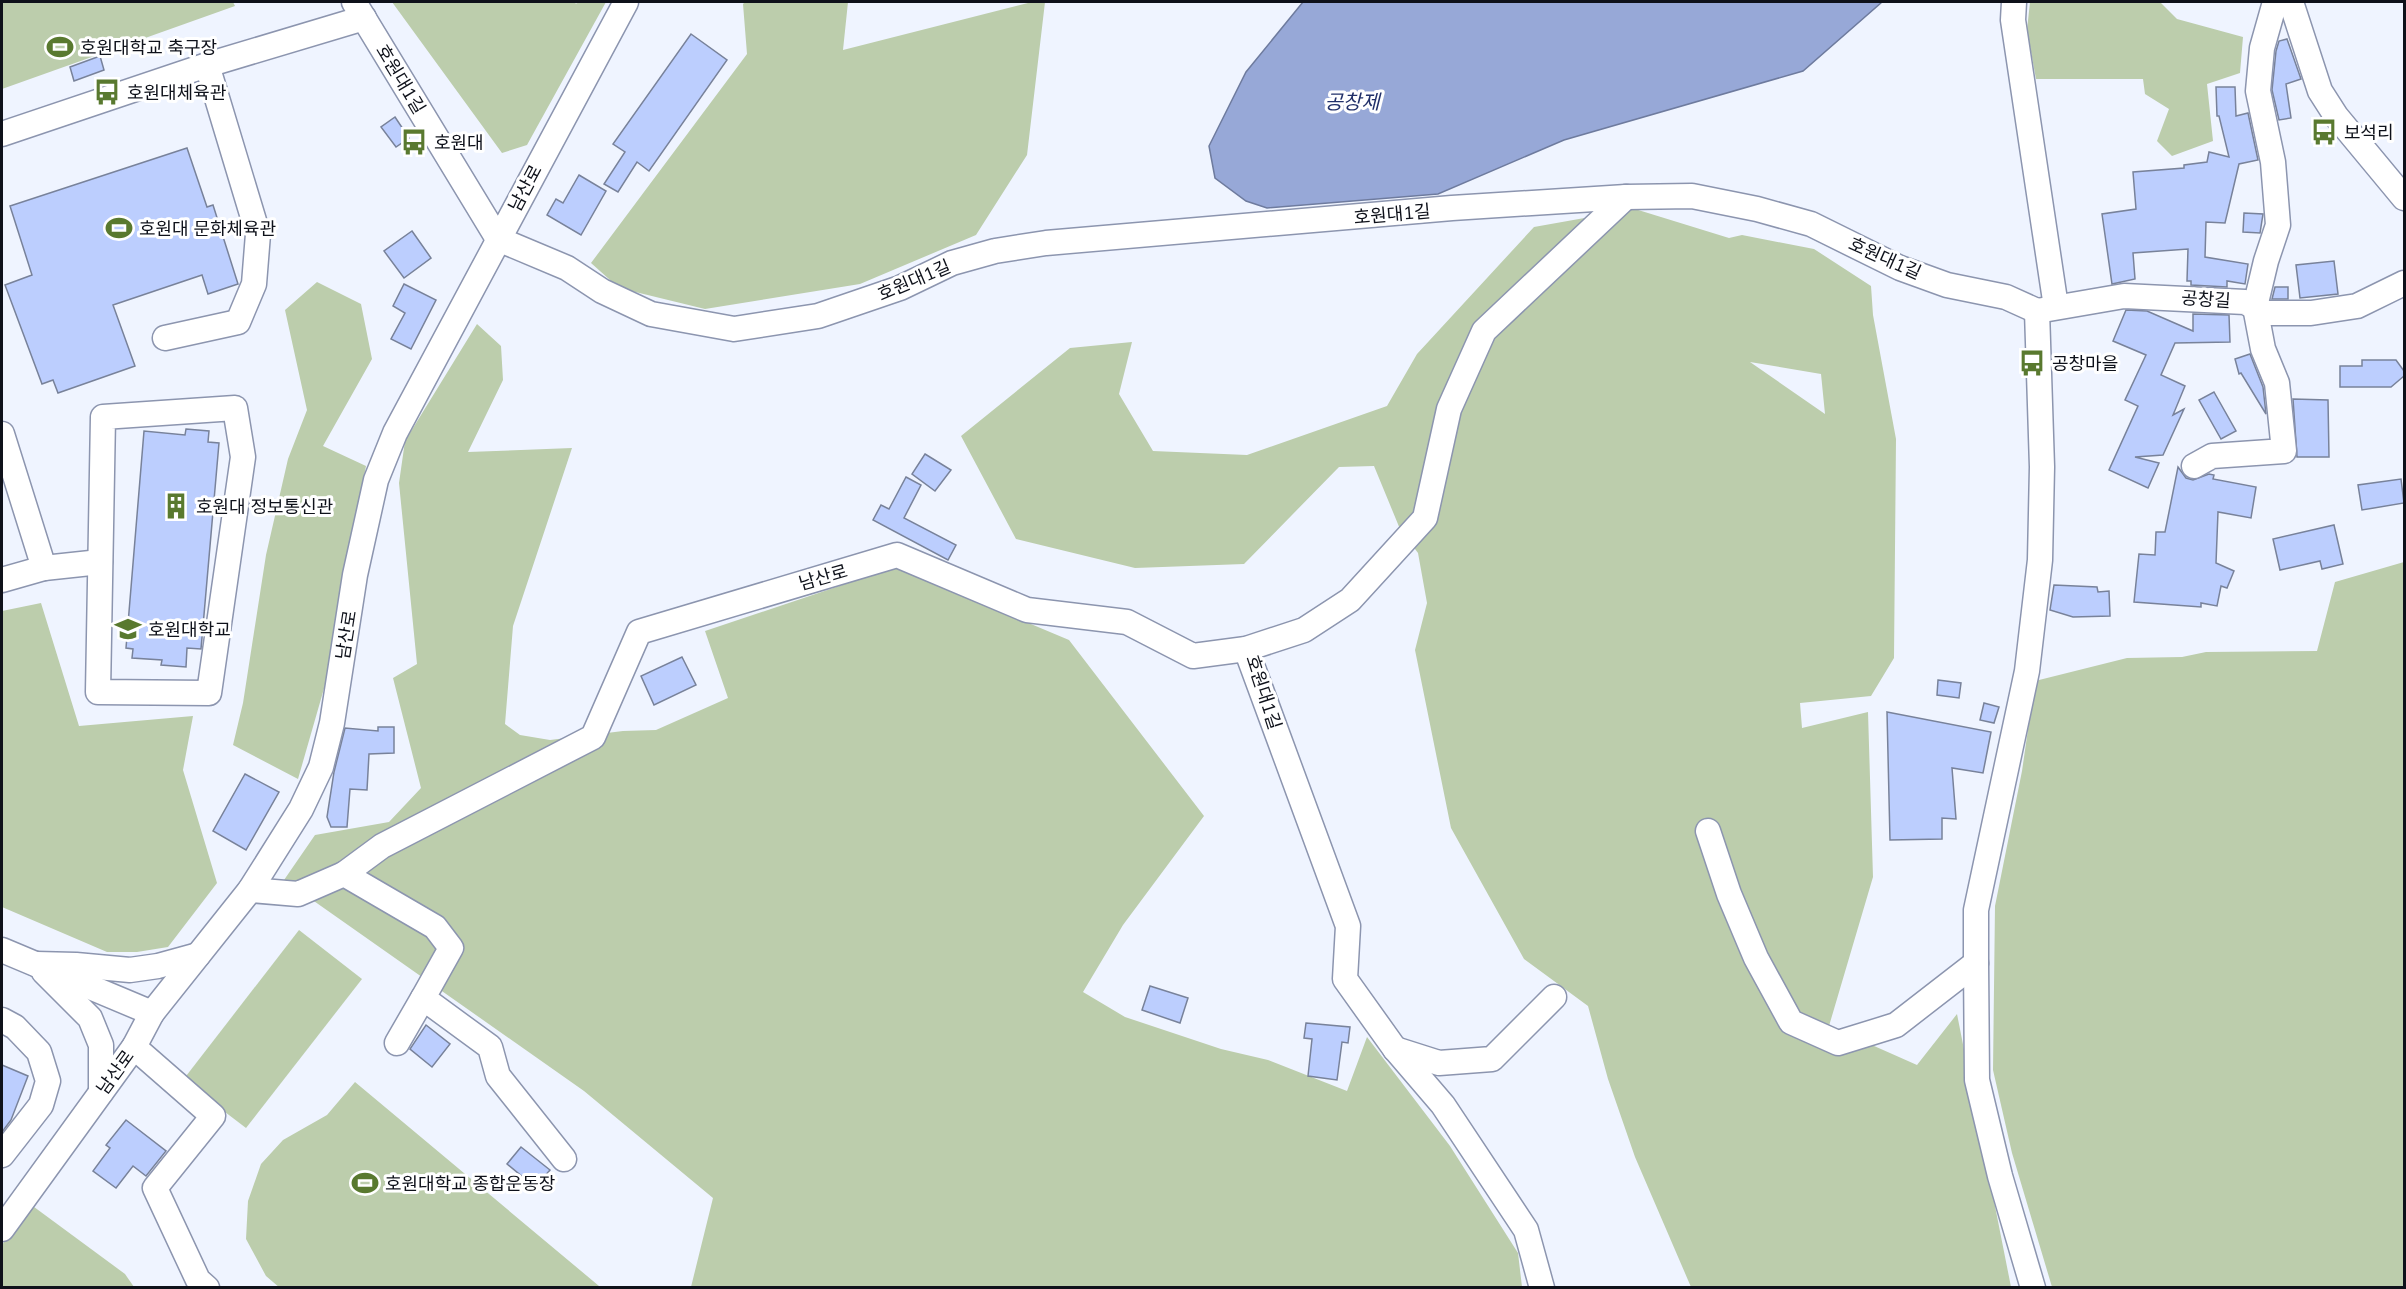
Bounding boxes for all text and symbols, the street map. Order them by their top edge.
sports icon: 호원대학교 축구장 [45,32,75,62]
place label: 호원대학교 축구장 [80,36,217,59]
street label: 호원대1길 [371,40,431,118]
bus stop icon: 호원대체육관 [92,77,122,107]
place label: 호원대체육관 [127,81,227,104]
water label: 공창제 [1324,89,1382,114]
bus stop icon: 보석리 [2309,117,2339,147]
place label: 보석리 [2344,121,2394,144]
bus stop icon: 호원대 [399,127,429,157]
place label: 호원대 [434,131,484,154]
street label: 남산로 [503,161,547,215]
street label: 호원대1길 [1353,199,1431,229]
sports icon: 호원대 문화체육관 [104,213,134,243]
place label: 호원대 문화체육관 [139,217,277,240]
street label: 호원대1길 [1845,232,1925,284]
street label: 호원대1길 [874,254,954,306]
street label: 공창길 [2180,286,2232,312]
bus stop icon: 공창마을 [2017,348,2047,378]
place label: 공창마을 [2052,352,2118,375]
building icon: 호원대 정보통신관 [161,491,191,521]
place label: 호원대 정보통신관 [196,495,334,518]
street label: 남산로 [796,559,850,595]
street label: 남산로 [331,609,361,661]
school or university icon: 호원대학교 [113,614,143,644]
place label: 호원대학교 [148,618,231,641]
street label: 호원대1길 [1241,652,1287,732]
street label: 남산로 [91,1045,139,1099]
sports icon: 호원대학교 종합운동장 [350,1168,380,1198]
place label: 호원대학교 종합운동장 [385,1172,555,1195]

